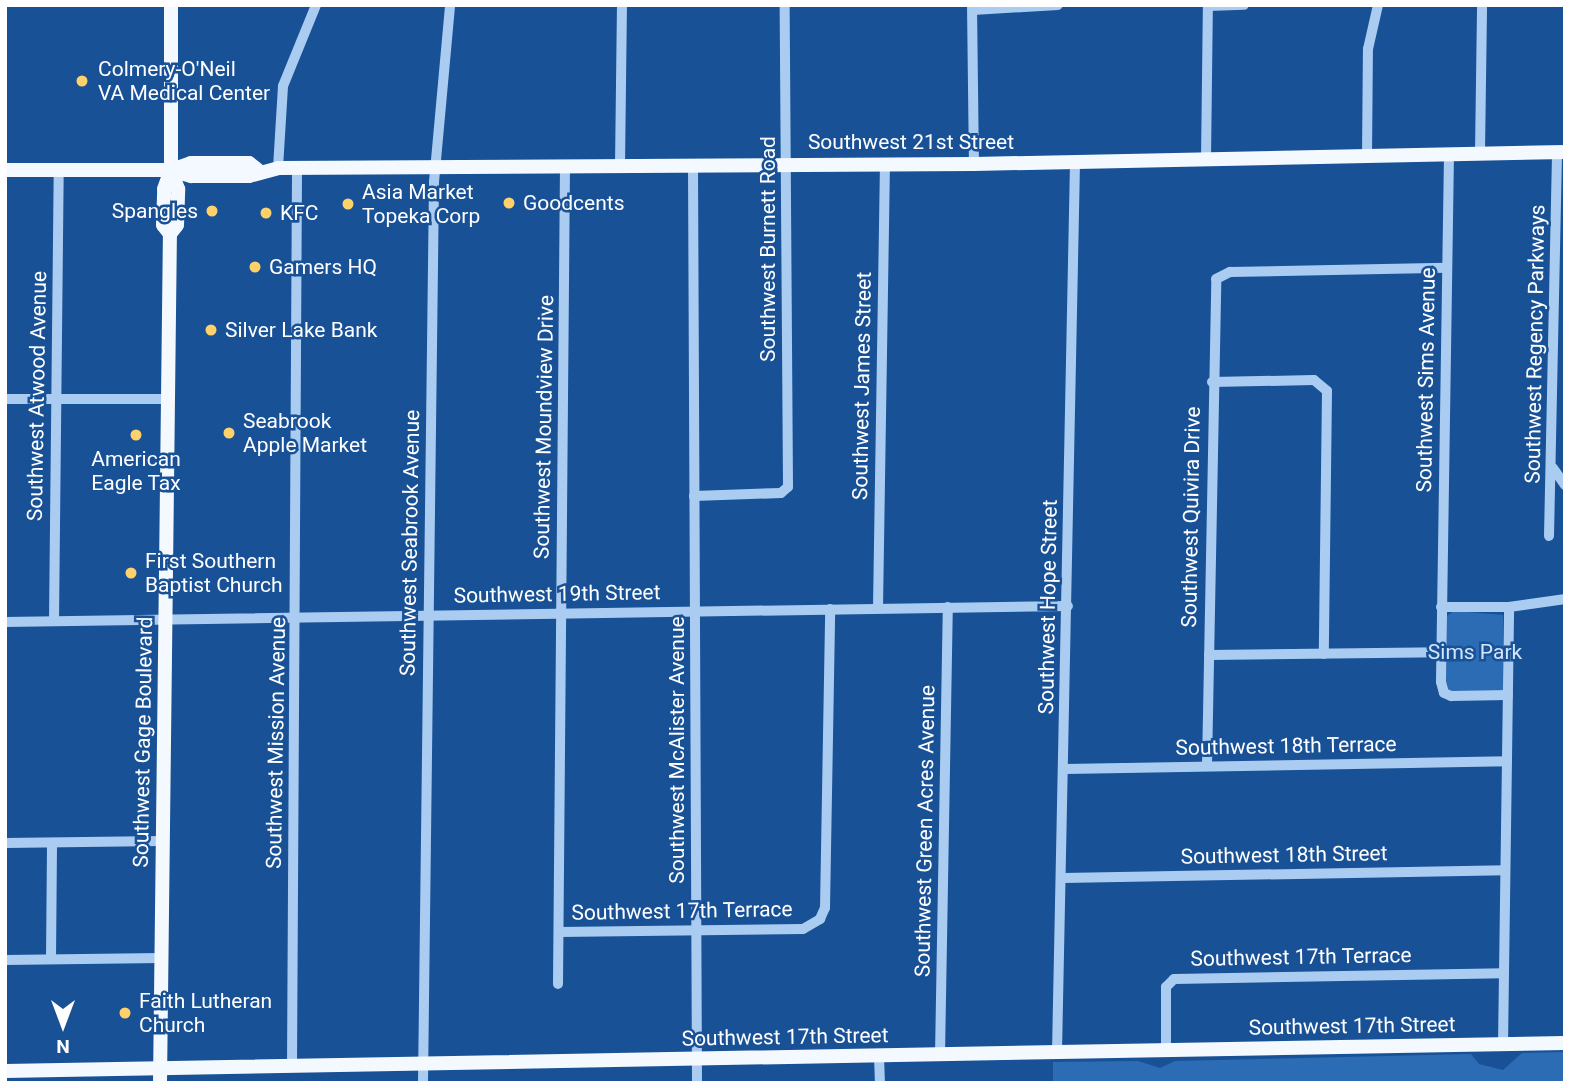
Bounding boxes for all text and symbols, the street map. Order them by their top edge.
place label: Colmery-O'Neil VA Medical Center [98,56,270,106]
marker: Colmery-O'Neil VA Medical Center [72,71,92,91]
street label: Southwest 21st Street [808,129,1014,155]
street label: Southwest Burnett Road [755,136,781,362]
place label: Asia Market Topeka Corp [362,179,480,229]
place label: Goodcents [523,190,625,216]
marker: Goodcents [501,195,517,211]
marker: Asia Market Topeka Corp [340,196,356,212]
place label: Spangles [112,198,198,224]
place label: KFC [280,200,318,226]
marker: Spangles [204,203,220,219]
street label: Southwest Regency Parkways [1520,204,1550,484]
marker: KFC [258,205,274,221]
place label: Gamers HQ [269,254,377,280]
marker: Gamers HQ [247,259,263,275]
street label: Southwest Sims Avenue [1411,267,1441,493]
street label: Southwest Atwood Avenue [22,271,52,521]
street label: Southwest James Street [847,272,877,500]
street label: Southwest Moundview Drive [529,295,559,559]
place label: Silver Lake Bank [225,317,377,343]
marker: Silver Lake Bank [203,322,219,338]
street label: Southwest Quivira Drive [1176,406,1206,628]
place label: Seabrook Apple Market [243,408,367,458]
street label: Southwest Seabrook Avenue [395,410,425,676]
marker: Seabrook Apple Market [221,425,237,441]
marker: American Eagle Tax [128,427,144,443]
place label: American Eagle Tax [91,446,181,496]
street label: Southwest Hope Street [1034,499,1062,715]
place label: First Southern Baptist Church [145,548,282,598]
marker: First Southern Baptist Church [123,565,139,581]
street label: Southwest 19th Street [453,580,661,608]
street label: Southwest Gage Boulevard [128,616,158,868]
street label: Southwest McAlister Avenue [664,616,690,884]
street label: Southwest Mission Avenue [261,617,291,869]
park label: Sims Park [1428,639,1522,665]
street label: Southwest Green Acres Avenue [910,685,940,977]
street label: Southwest 18th Terrace [1175,731,1397,761]
street label: Southwest 18th Street [1180,841,1388,869]
street label: Southwest 17th Terrace [571,896,793,926]
street label: Southwest 17th Terrace [1190,942,1412,972]
place label: Faith Lutheran Church [139,988,272,1038]
north arrow [28,990,98,1060]
marker: Faith Lutheran Church [117,1005,133,1021]
street label: Southwest 17th Street [1248,1012,1456,1040]
street label: Southwest 17th Street [681,1023,889,1051]
text: N [56,1035,70,1058]

